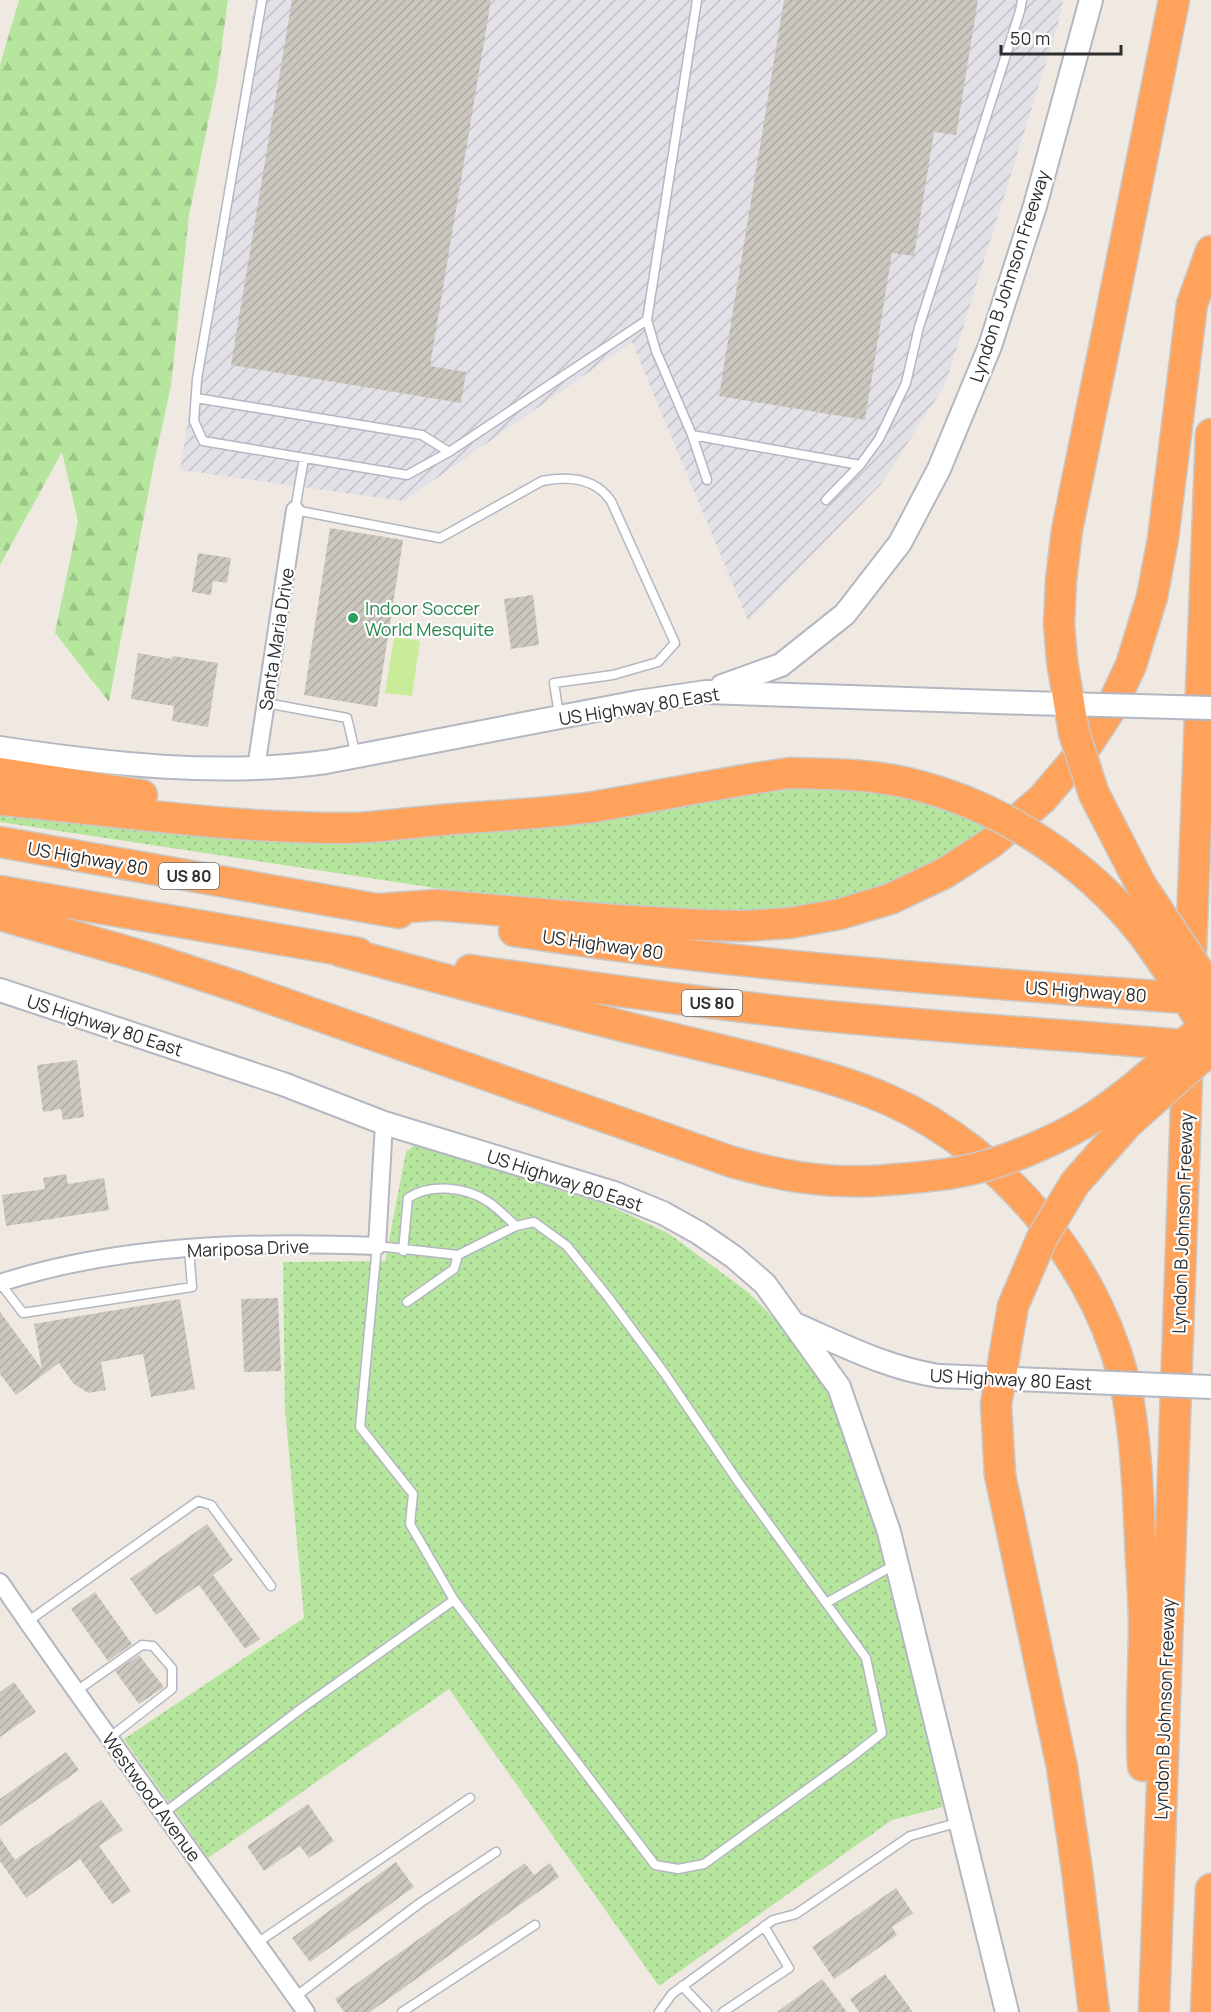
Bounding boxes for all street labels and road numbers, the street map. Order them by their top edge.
street label: Lyndon B Johnson Freeway [963,166,1055,385]
street label: Santa Maria Drive [253,566,299,712]
street label: US Highway 80 East [557,681,721,731]
street label: US Highway 80 [26,836,150,880]
road number: US 80 [159,863,219,889]
street label: US Highway 80 [541,924,665,964]
street label: US Highway 80 [1024,975,1148,1007]
street label: US Highway 80 East [24,988,186,1062]
road number: US 80 [682,990,742,1016]
street label: Lyndon B Johnson Freeway [1166,1111,1198,1334]
street label: US Highway 80 East [484,1143,646,1217]
street label: Mariposa Drive [187,1234,309,1262]
street label: US Highway 80 East [929,1363,1093,1395]
street label: Lyndon B Johnson Freeway [1148,1597,1180,1820]
street label: Westwood Avenue [97,1728,207,1866]

